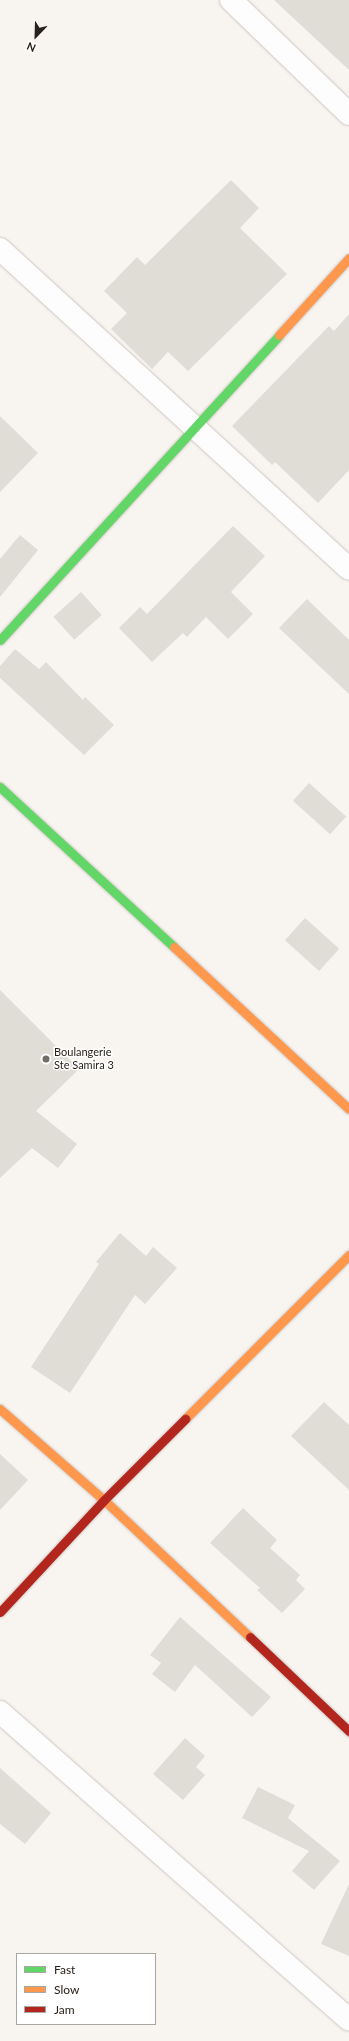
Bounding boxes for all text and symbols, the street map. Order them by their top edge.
north arrow [16,16,56,56]
text: N [25,40,38,55]
place label: Boulangerie Ste Samira 3 [54,1046,114,1072]
marker: Boulangerie Ste Samira 3 [41,1054,51,1064]
legend [16,1953,156,2025]
text: Fast [54,1962,75,1977]
text: Slow [54,1982,79,1997]
text: Jam [54,2002,75,2017]

